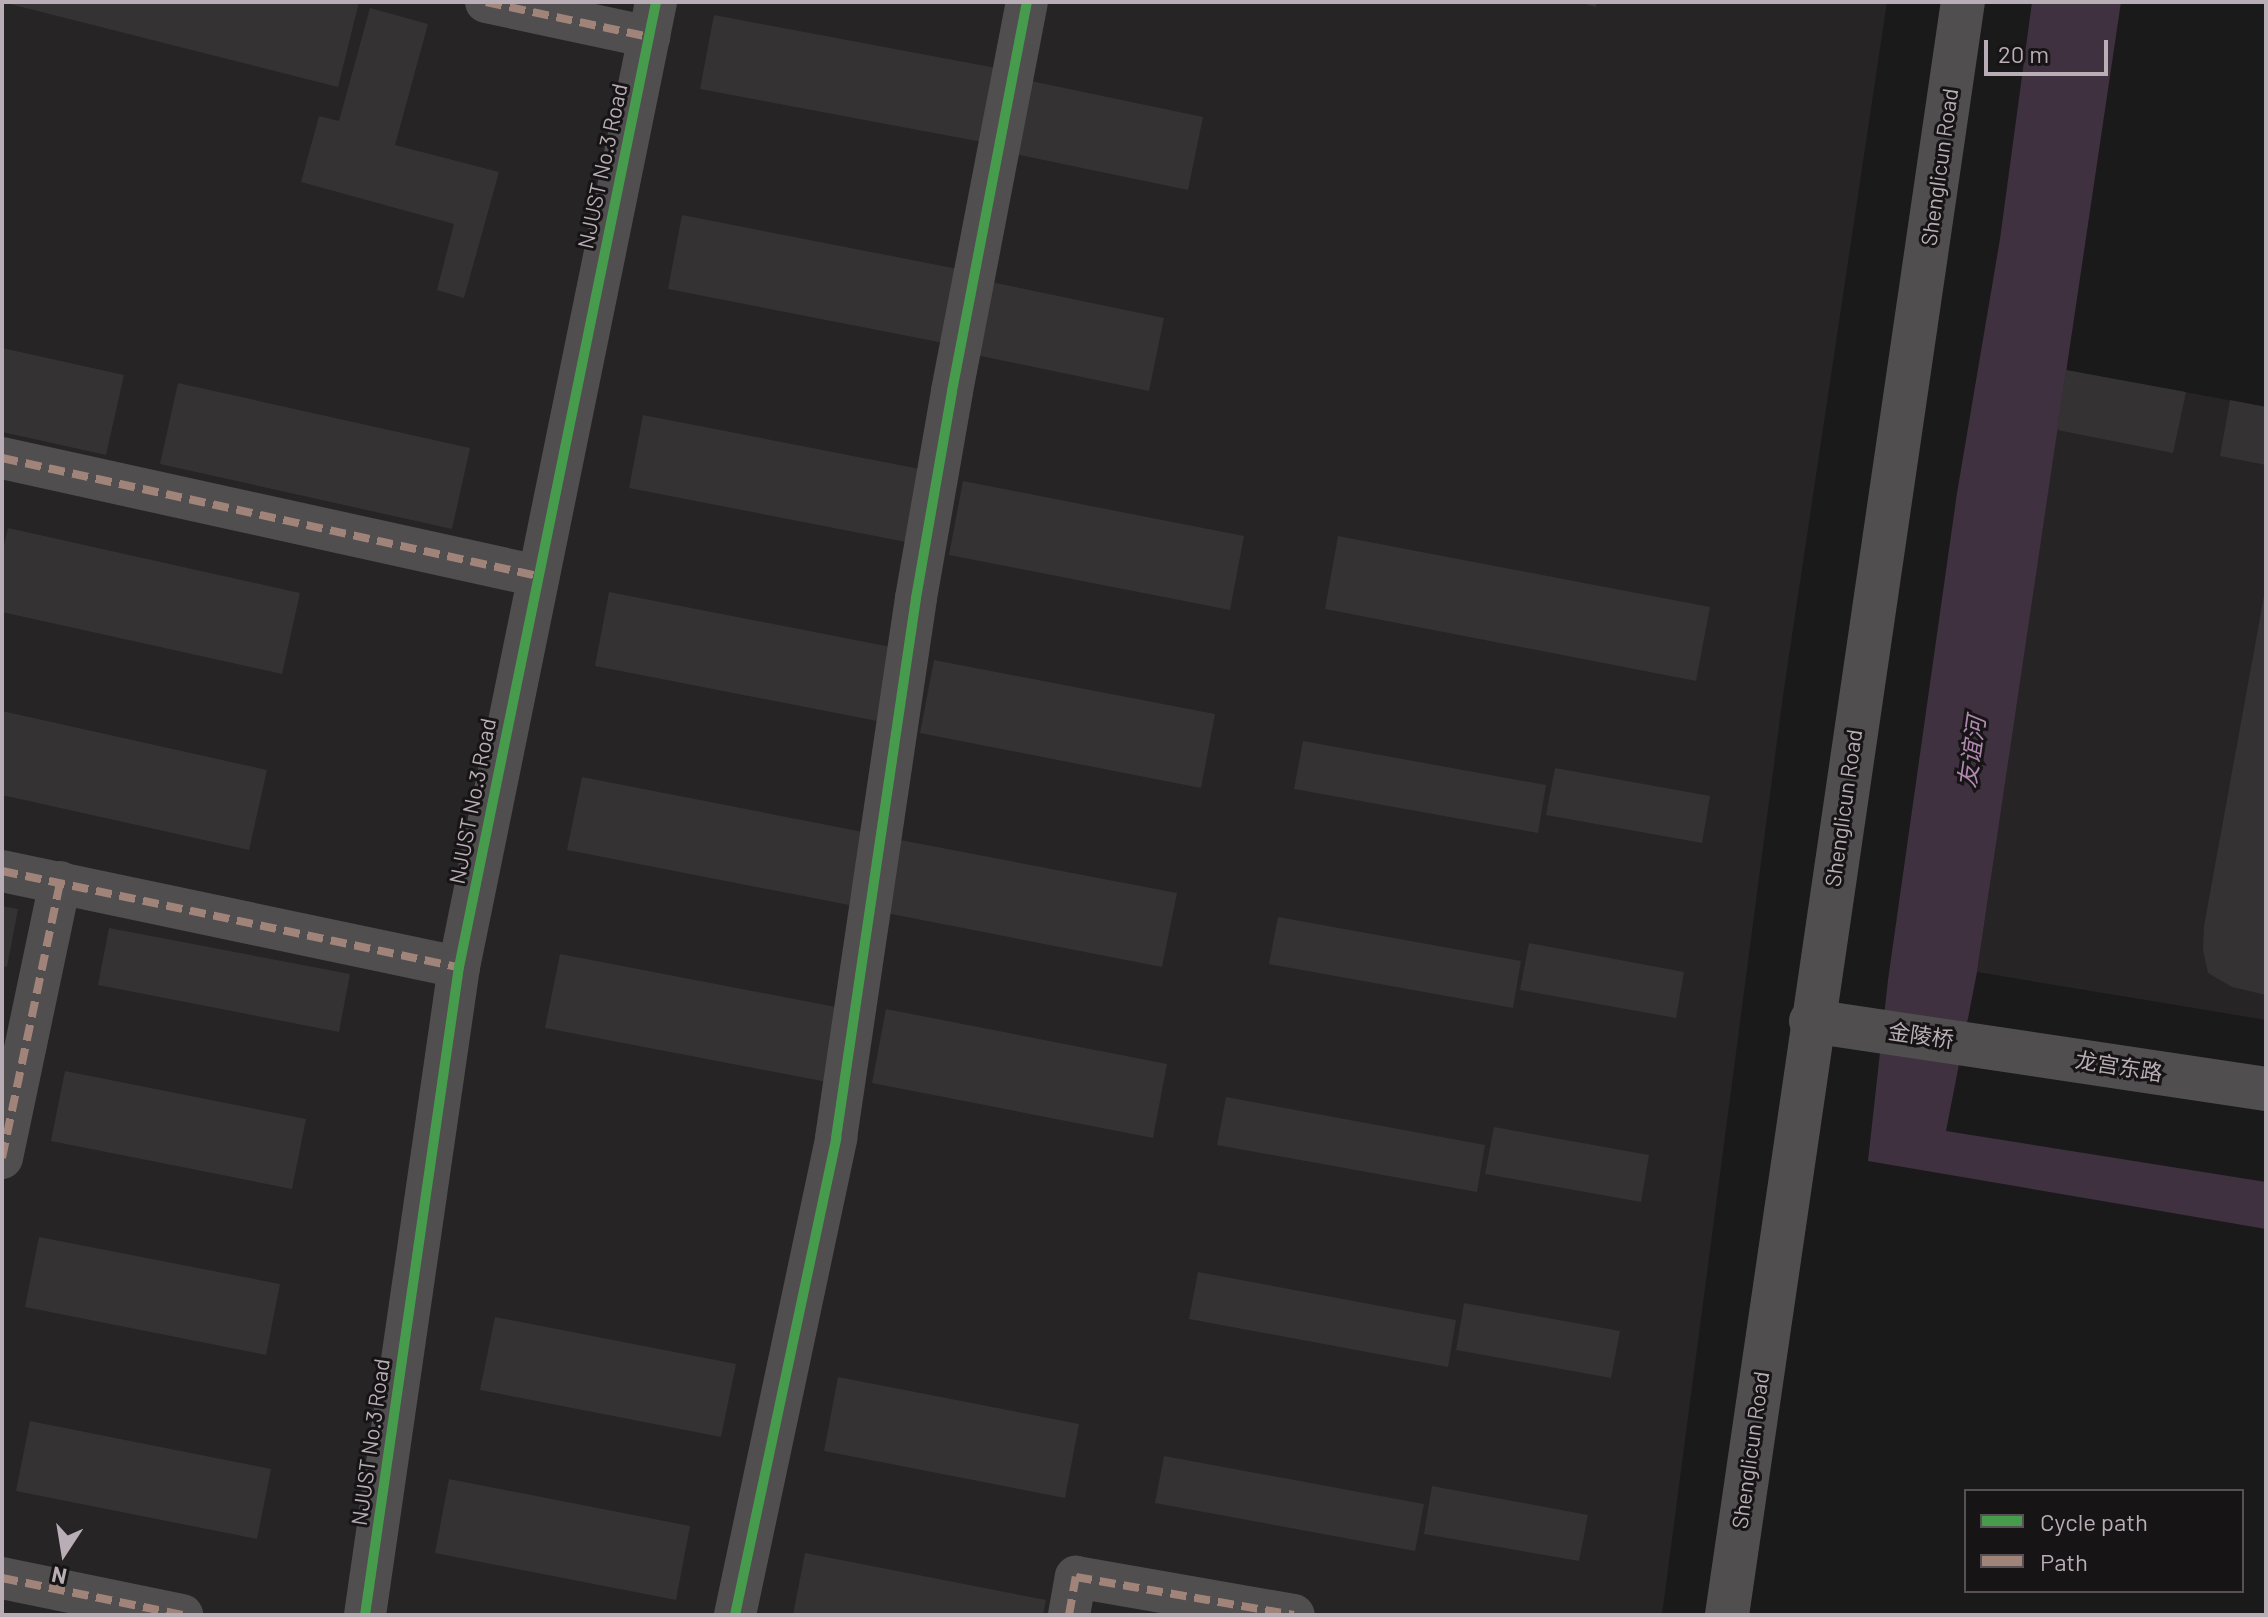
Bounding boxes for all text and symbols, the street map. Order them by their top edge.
scale bar [1988,24,2112,74]
text: 20 m [1998,39,2049,68]
street label: NJUST No.3 Road [572,81,632,251]
street label: Shenglicun Road [1915,87,1963,247]
water label: 友谊河 [1952,714,1990,790]
street label: NJUST No.3 Road [443,716,501,886]
street label: Shenglicun Road [1819,728,1867,888]
street label: 金陵桥 [1886,1017,1956,1053]
street label: 龙宫东路 [2073,1046,2165,1086]
street label: NJUST No.3 Road [345,1357,395,1527]
street label: Shenglicun Road [1726,1370,1774,1530]
legend [1964,1489,2244,1593]
text: Cycle path [2040,1507,2148,1536]
north arrow [24,1513,104,1593]
text: Path [2040,1547,2088,1576]
text: N [49,1562,69,1591]

